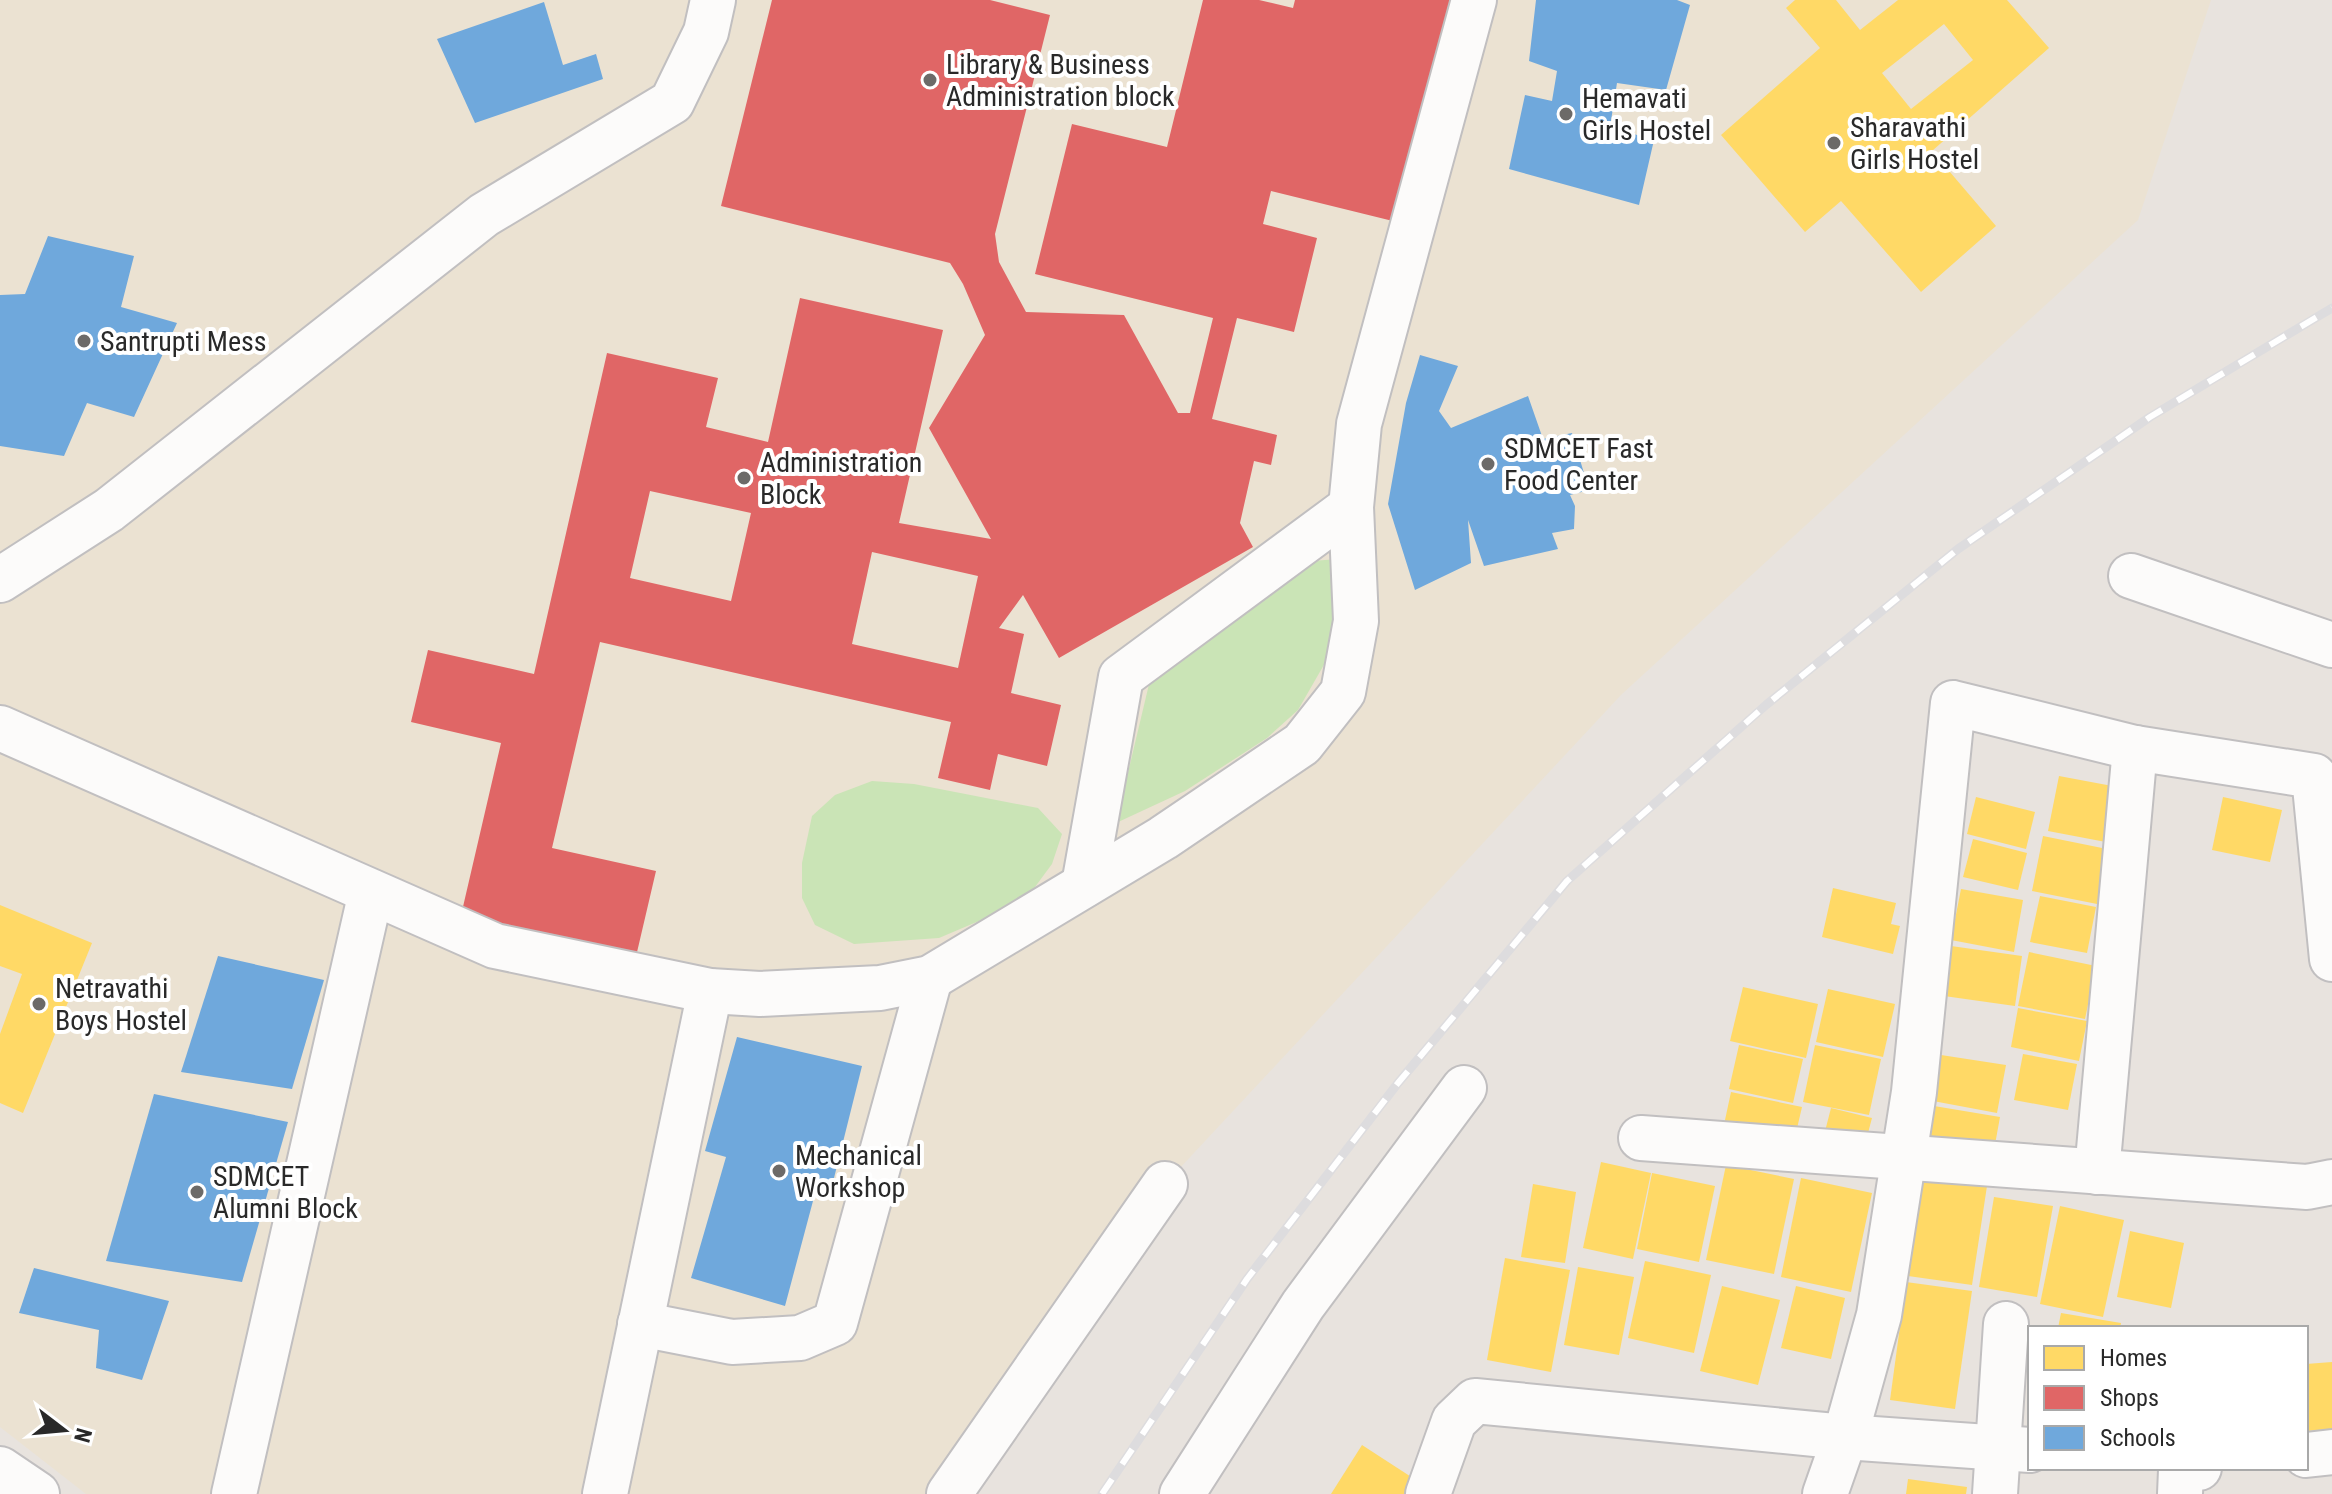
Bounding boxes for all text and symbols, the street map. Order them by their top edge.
place label: Library & Business Administration block [946,48,1175,113]
marker: Library & Business Administration block [921,71,939,89]
place label: Hemavati Girls Hostel [1582,82,1711,147]
marker: Hemavati Girls Hostel [1557,105,1575,123]
place label: Sharavathi Girls Hostel [1850,111,1979,176]
marker: Sharavathi Girls Hostel [1825,134,1843,152]
place label: Santrupti Mess [100,325,267,358]
marker: Santrupti Mess [75,332,93,350]
place label: SDMCET Fast Food Center [1504,432,1654,497]
place label: Administration Block [760,446,922,511]
marker: SDMCET Fast Food Center [1479,455,1497,473]
marker: Administration Block [735,469,753,487]
place label: Netravathi Boys Hostel [55,972,187,1037]
marker: Netravathi Boys Hostel [30,995,48,1013]
place label: Mechanical Workshop [795,1139,922,1204]
place label: SDMCET Alumni Block [213,1160,358,1225]
marker: Mechanical Workshop [770,1162,788,1180]
marker: SDMCET Alumni Block [188,1183,206,1201]
legend [2028,1326,2308,1470]
text: Homes [2100,1344,2167,1372]
text: Shops [2100,1384,2159,1412]
north arrow [24,1390,104,1470]
text: Schools [2100,1424,2176,1452]
text: N [69,1425,97,1445]

